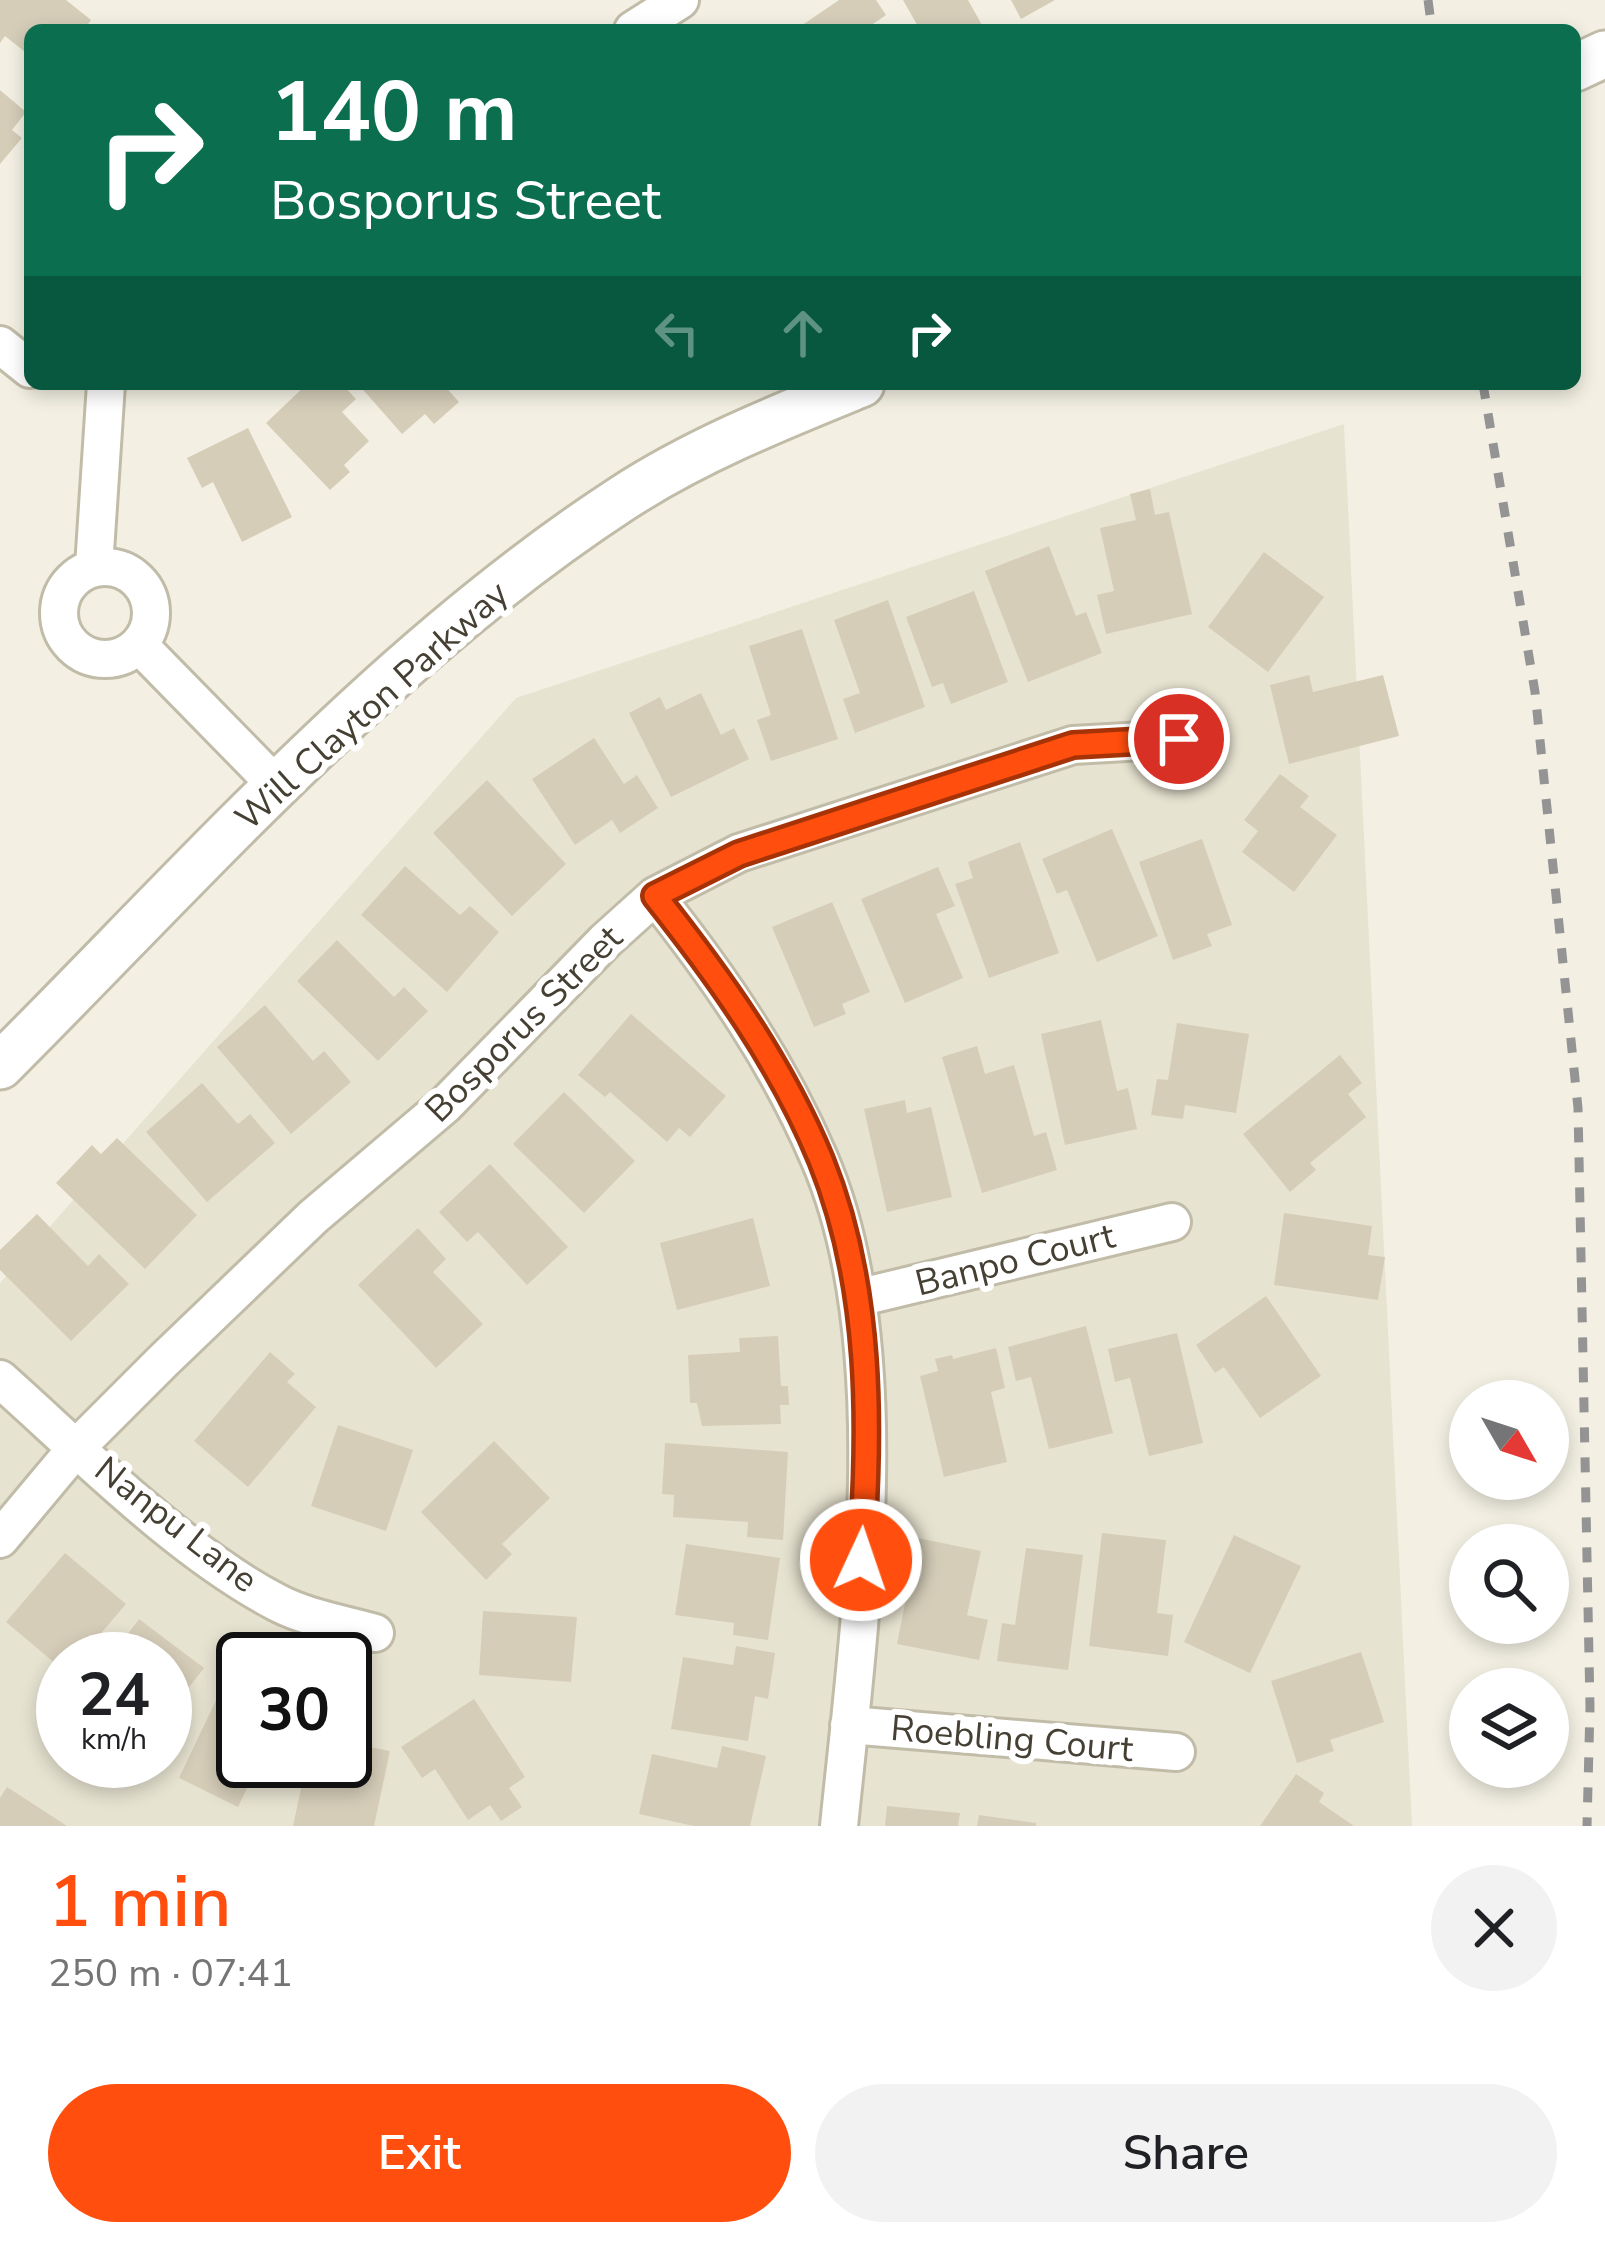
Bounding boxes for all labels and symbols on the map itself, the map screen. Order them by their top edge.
street label: Will Clayton Parkway [225,570,520,842]
pin [1128,688,1230,790]
street label: Bosporus Street [415,914,634,1133]
street label: Banpo Court [910,1211,1120,1308]
north arrow [1449,1380,1569,1500]
street label: Nanpu Lane [84,1446,268,1604]
position arrow [798,1497,924,1623]
speed limit sign: 30 [216,1632,372,1788]
street label: Roebling Court [889,1704,1136,1774]

